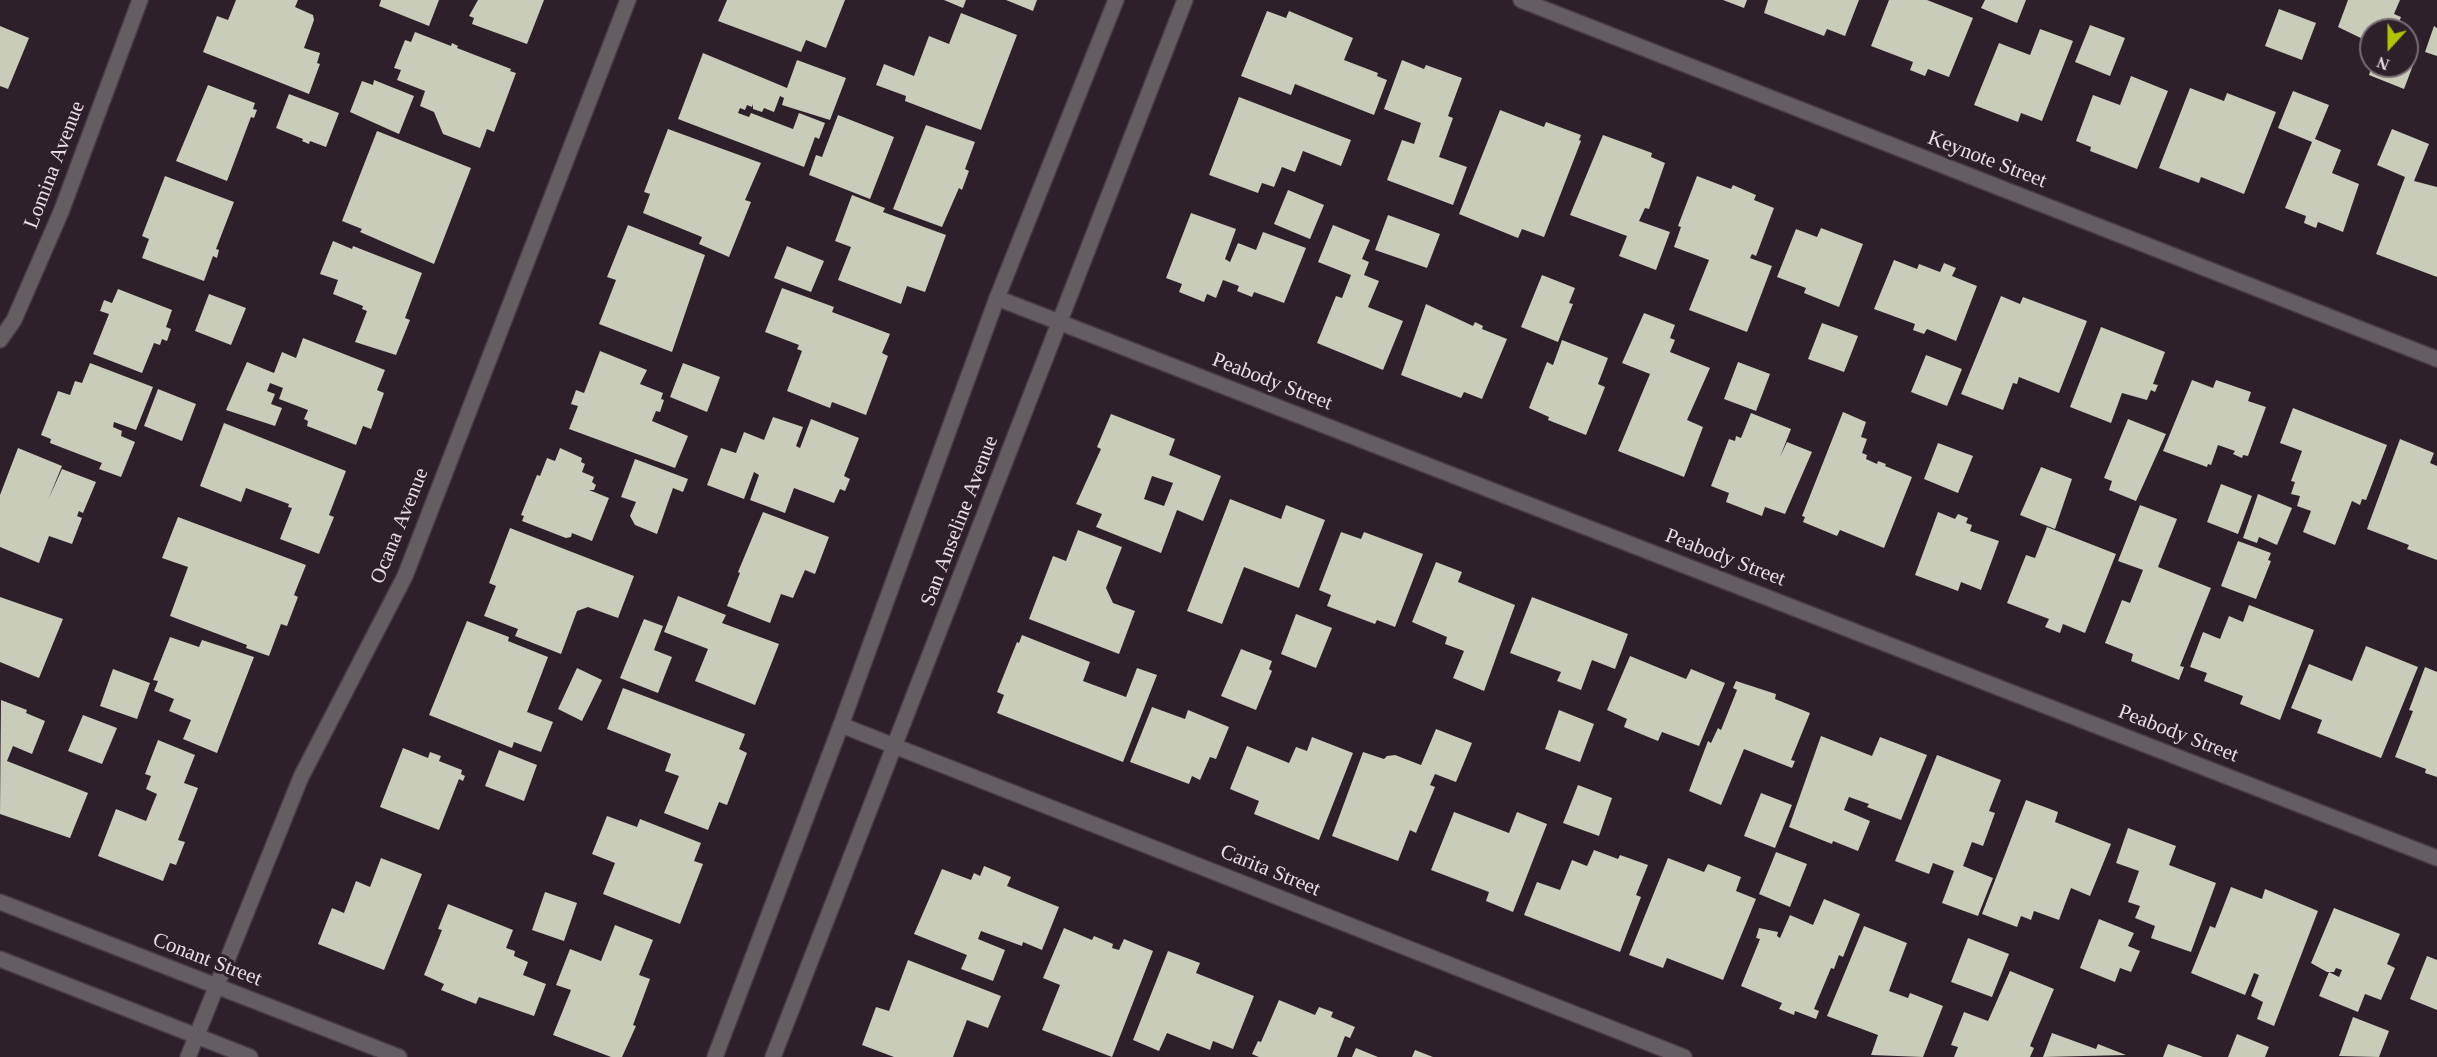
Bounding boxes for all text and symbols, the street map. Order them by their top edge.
north arrow [2359,18,2419,78]
text: N [2375,53,2392,73]
street label: Lomina Avenue [19,98,91,232]
street label: Keynote Street [1924,126,2050,194]
street label: Peabody Street [1208,348,1336,416]
street label: San Anseline Avenue [916,432,1004,610]
street label: Ocana Avenue [365,464,435,588]
street label: Peabody Street [1661,524,1789,592]
street label: Peabody Street [2114,700,2242,768]
street label: Carita Street [1216,840,1324,902]
street label: Conant Street [149,928,265,992]

